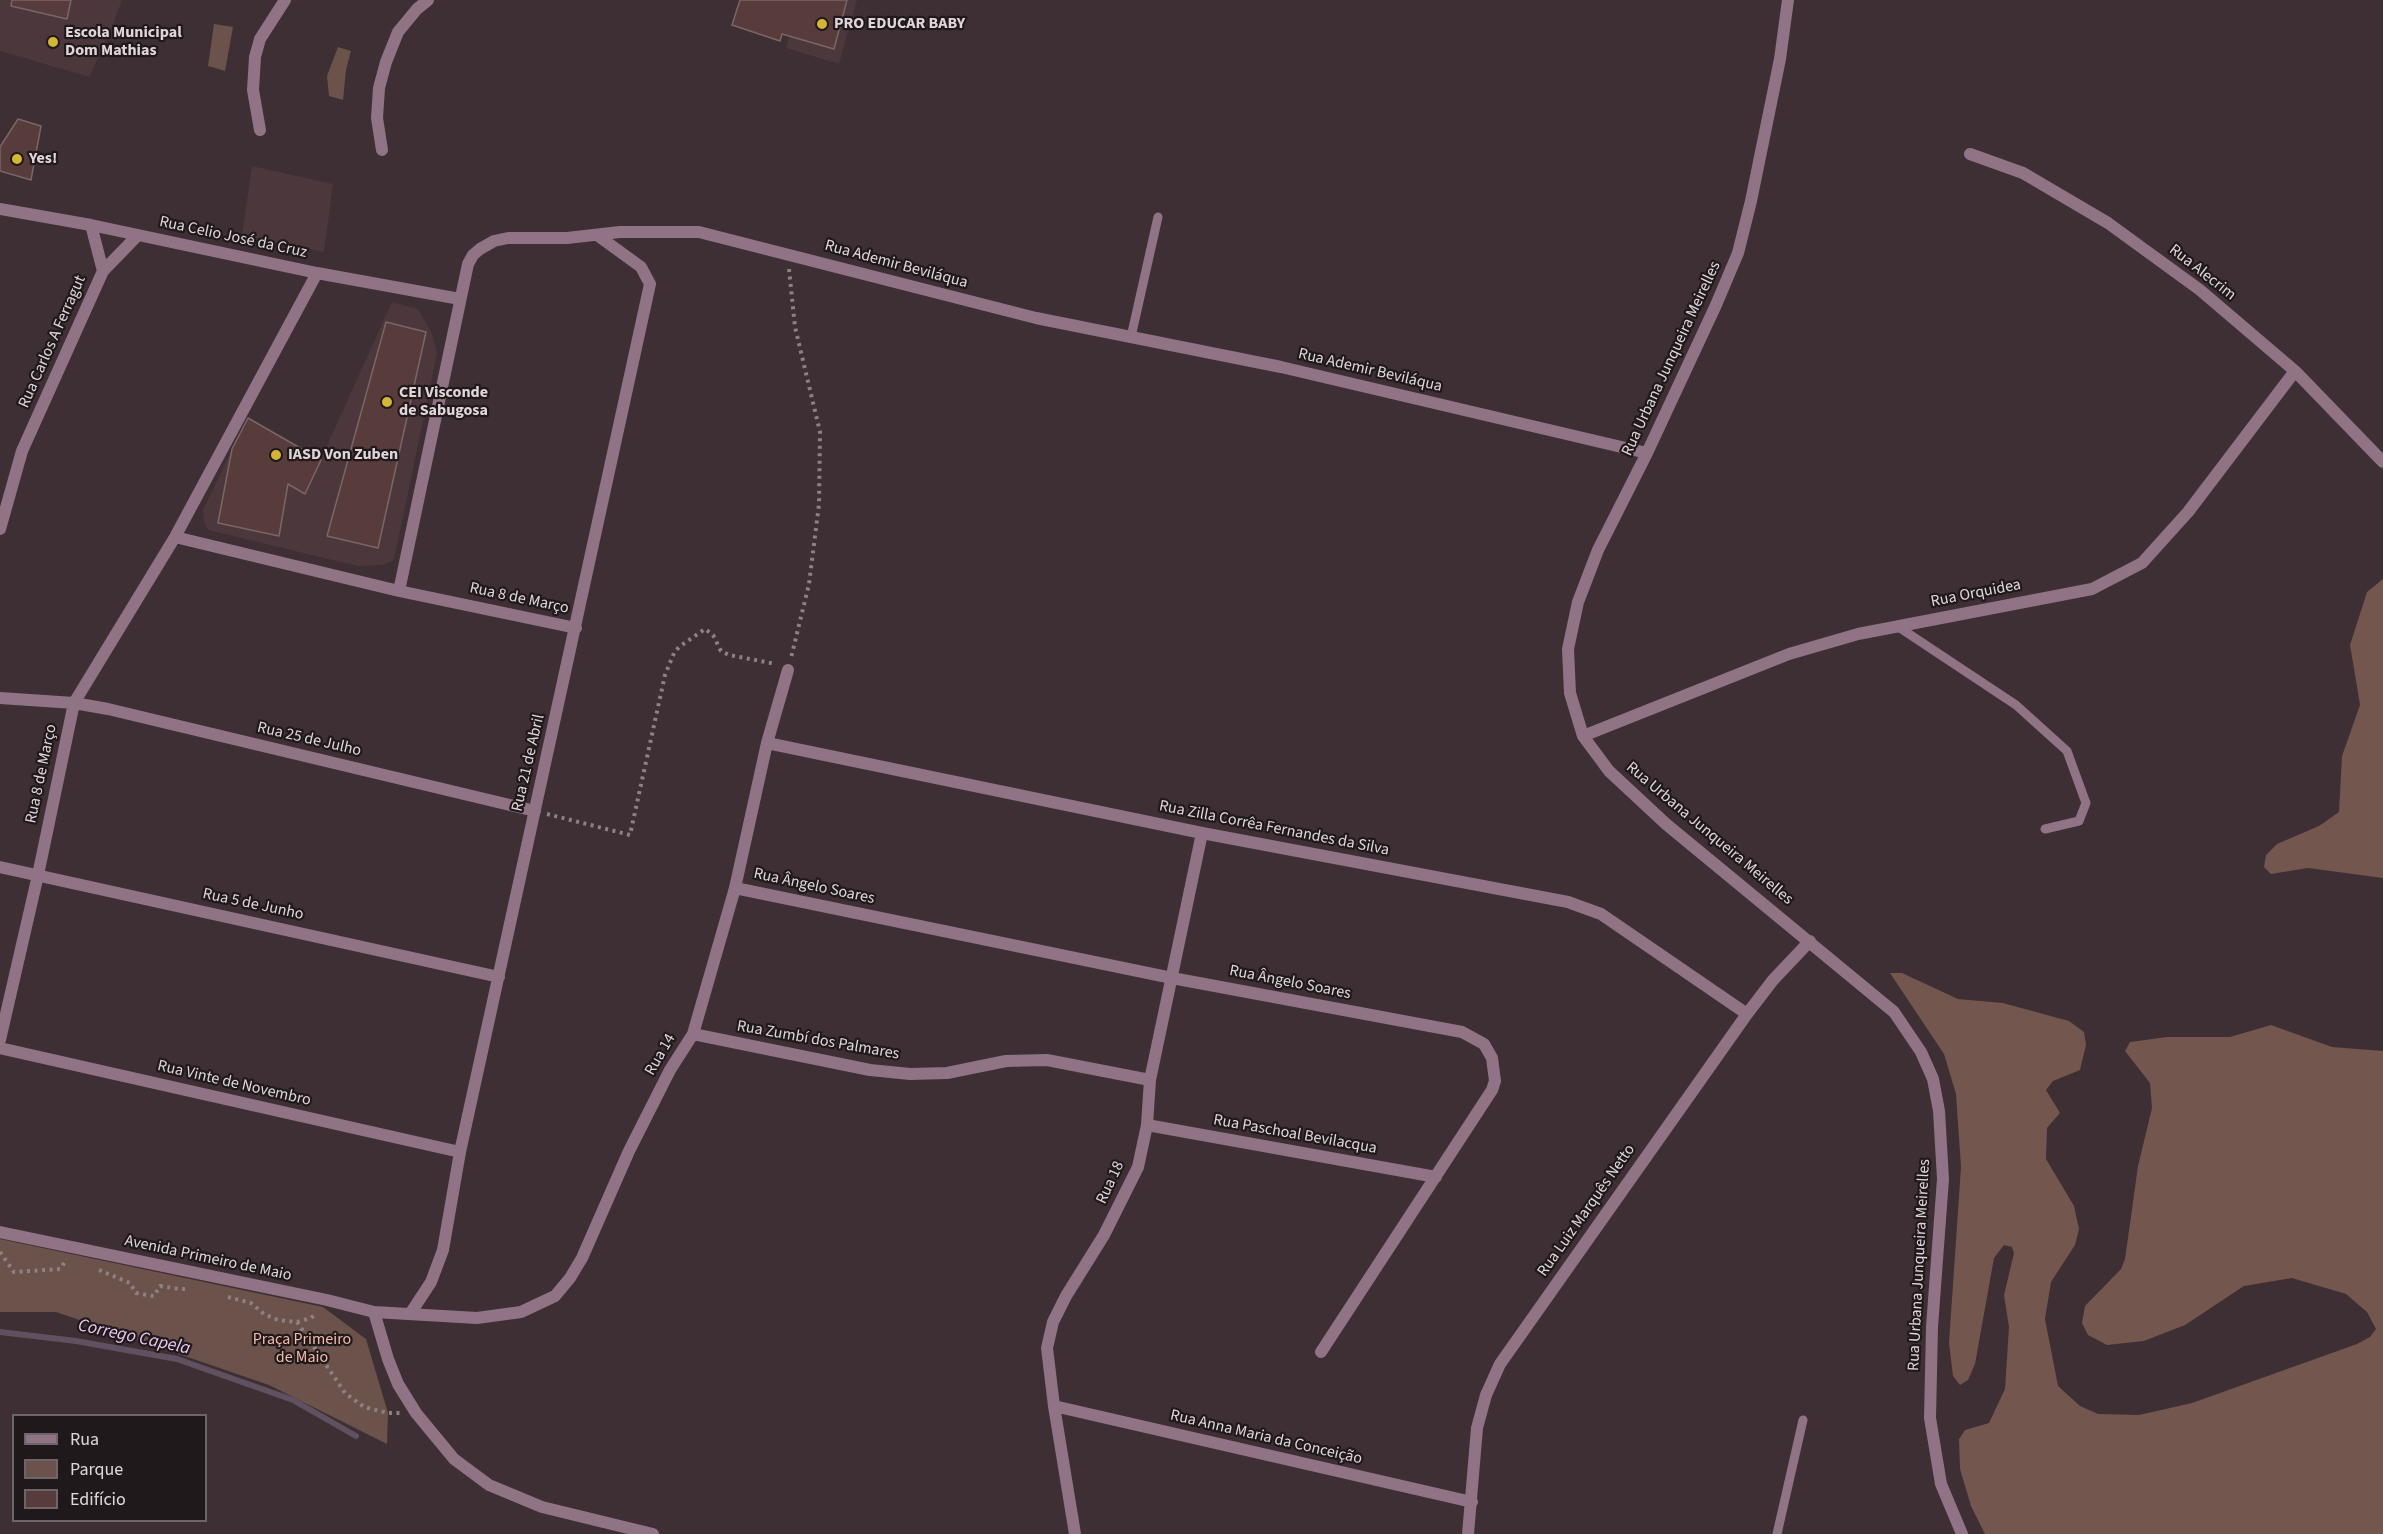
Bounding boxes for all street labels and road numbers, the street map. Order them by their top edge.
street label: Rua Celio José da Cruz [157,213,309,263]
street label: Rua Ademir Beviláqua [822,237,970,293]
street label: Rua Alecrim [2165,241,2239,305]
street label: Rua Urbana Junqueira Meirelles [1618,259,1726,459]
street label: Rua Carlos A Ferragut [15,273,91,411]
street label: Rua Ademir Beviláqua [1296,345,1444,397]
street label: Rua Orquidea [1929,576,2023,612]
street label: Rua 8 de Março [468,579,570,619]
street label: Rua 21 de Abril [508,712,550,814]
street label: Rua 25 de Julho [255,719,363,761]
street label: Rua 8 de Março [22,723,62,825]
street label: Rua Urbana Junqueira Meirelles [1622,758,1796,910]
street label: Rua Zilla Corrêa Fernandes da Silva [1157,797,1391,861]
street label: Rua Ângelo Soares [752,865,876,909]
street label: Rua 5 de Junho [201,885,305,925]
street label: Rua Ângelo Soares [1228,962,1352,1004]
street label: Rua Zumbí dos Palmares [735,1017,901,1065]
street label: Rua 14 [641,1031,681,1079]
street label: Rua Vinte de Novembro [155,1057,313,1111]
street label: Rua Paschoal Bevilacqua [1212,1111,1378,1159]
street label: Rua Luiz Marquês Netto [1534,1141,1640,1281]
street label: Rua Urbana Junqueira Meirelles [1905,1158,1935,1372]
street label: Rua 18 [1093,1159,1129,1207]
street label: Avenida Primeiro de Maio [123,1232,293,1286]
street label: Rua Anna Maria da Conceição [1168,1407,1364,1469]

